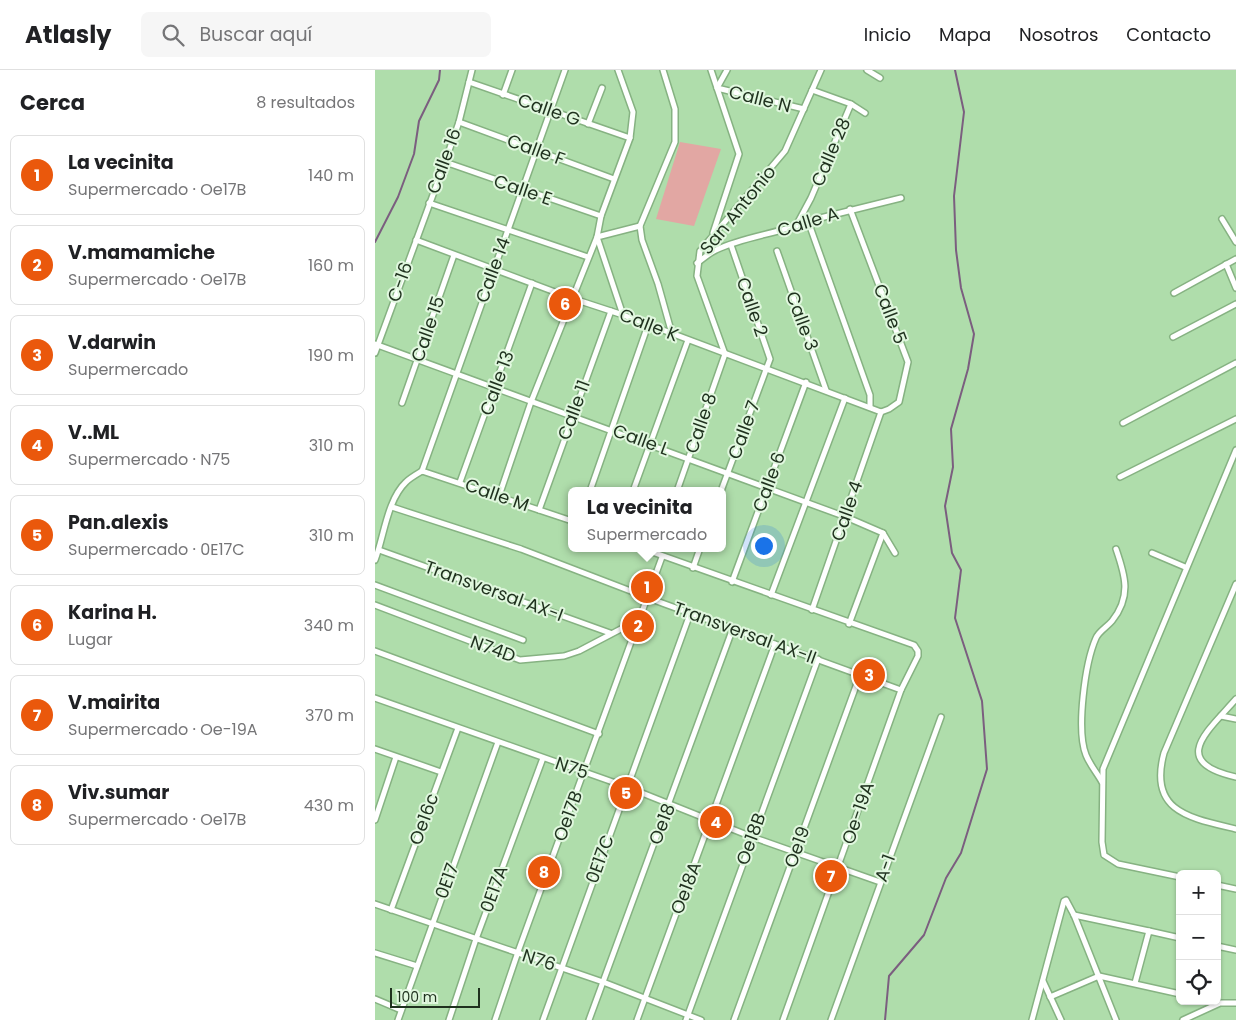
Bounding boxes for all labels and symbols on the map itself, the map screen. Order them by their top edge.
street label: Calle N [726,79,794,118]
street label: Calle G [514,87,584,132]
street label: Calle 28 [805,114,856,190]
street label: Calle 16 [420,125,467,197]
street label: Calle F [504,128,569,172]
street label: San Antonio [694,160,781,260]
street label: Calle E [491,168,556,211]
street label: Calle A [774,200,842,243]
street label: Calle 14 [469,234,516,306]
street label: C-16 [381,258,418,305]
street label: Calle 2 [731,274,774,340]
street label: Calle 5 [868,280,913,347]
pin: 6 [549,285,581,323]
street label: Calle 3 [780,288,825,354]
street label: Calle 15 [405,293,450,365]
street label: Calle K [616,302,683,347]
street label: Calle 13 [473,347,520,419]
street label: Calle 11 [551,376,596,443]
street label: Calle 8 [679,389,722,456]
street label: Calle 7 [721,397,766,463]
street label: Calle L [609,418,673,461]
street label: Calle 6 [746,448,791,515]
street label: Calle M [462,472,533,517]
street label: Calle 4 [825,477,868,544]
your location [751,533,777,559]
street label: Transversal AX-I [421,554,567,627]
pin: 1 [631,568,663,606]
street label: Transversal AX-II [670,595,820,670]
pin: 2 [622,607,654,645]
street label: N74D [467,629,519,668]
pin: 3 [853,656,885,694]
street label: N75 [552,750,592,785]
pin: 5 [610,774,642,812]
street label: Oe-19A [835,778,880,847]
street label: Oe17B [547,787,588,845]
street label: Oe16c [403,789,444,848]
street label: Oe18 [642,800,681,848]
pin: 4 [700,803,732,841]
street label: Oe18B [730,809,771,868]
street label: Oe19 [778,823,816,871]
street label: 0E17C [579,831,620,887]
street label: A-1 [868,850,901,885]
pin: 8 [528,853,560,891]
pin: 7 [815,857,847,895]
street label: Oe18A [664,858,707,918]
street label: 0E17 [429,859,465,902]
street label: 0E17A [474,862,514,916]
street label: N76 [519,942,559,977]
scale bar [390,985,480,1008]

